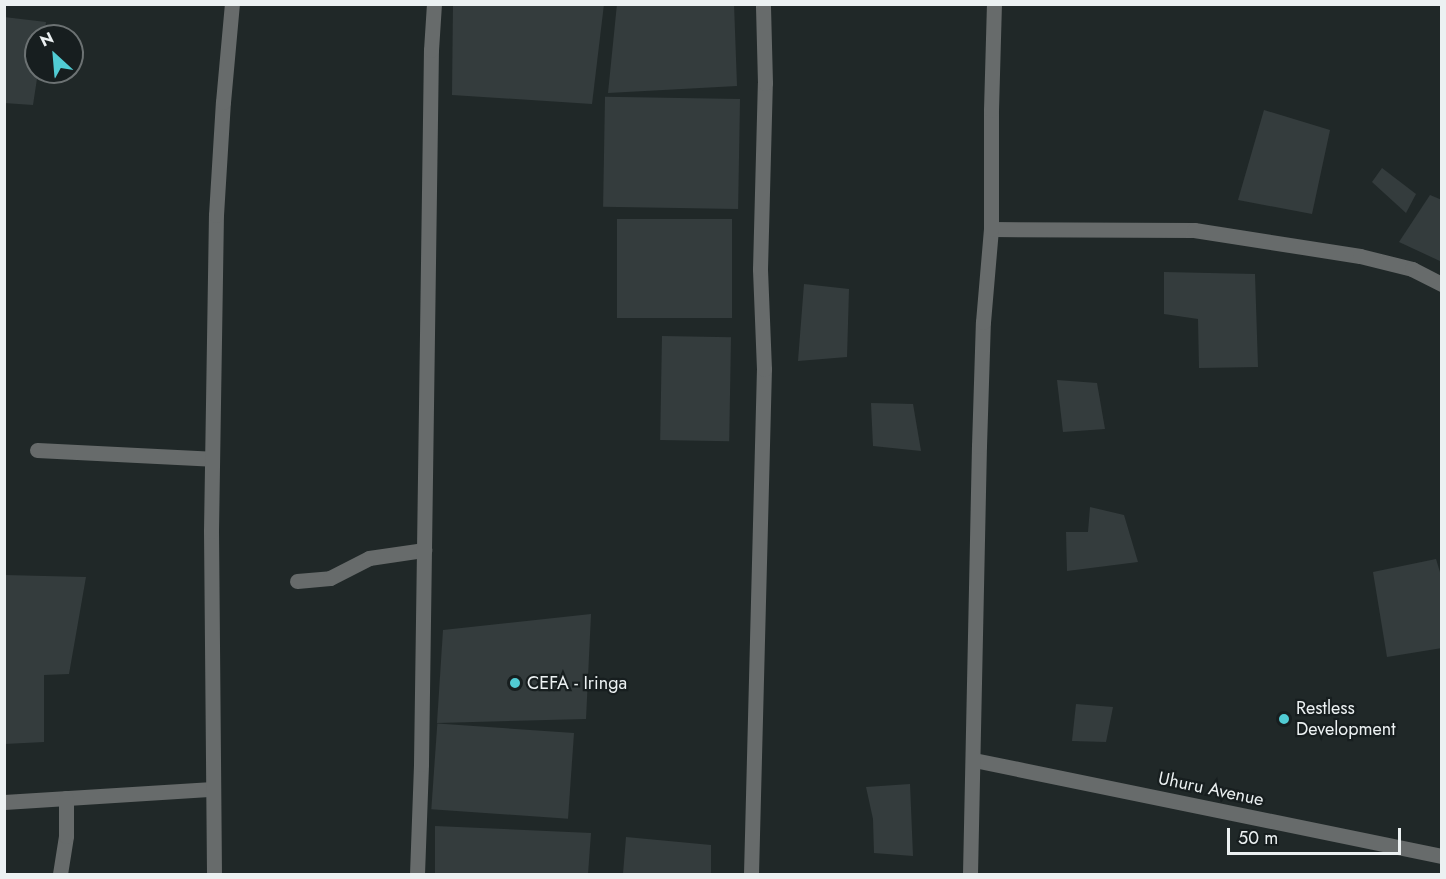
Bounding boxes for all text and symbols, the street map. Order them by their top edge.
north arrow [24,24,84,84]
text: N [36,26,58,52]
place label: CEFA - Iringa [527,672,627,694]
marker: CEFA - Iringa [508,676,522,690]
place label: Restless Development [1296,698,1395,740]
marker: Restless Development [1277,712,1291,726]
street label: Uhuru Avenue [1156,767,1266,811]
scale bar [1230,816,1404,854]
text: 50 m [1238,825,1278,851]

